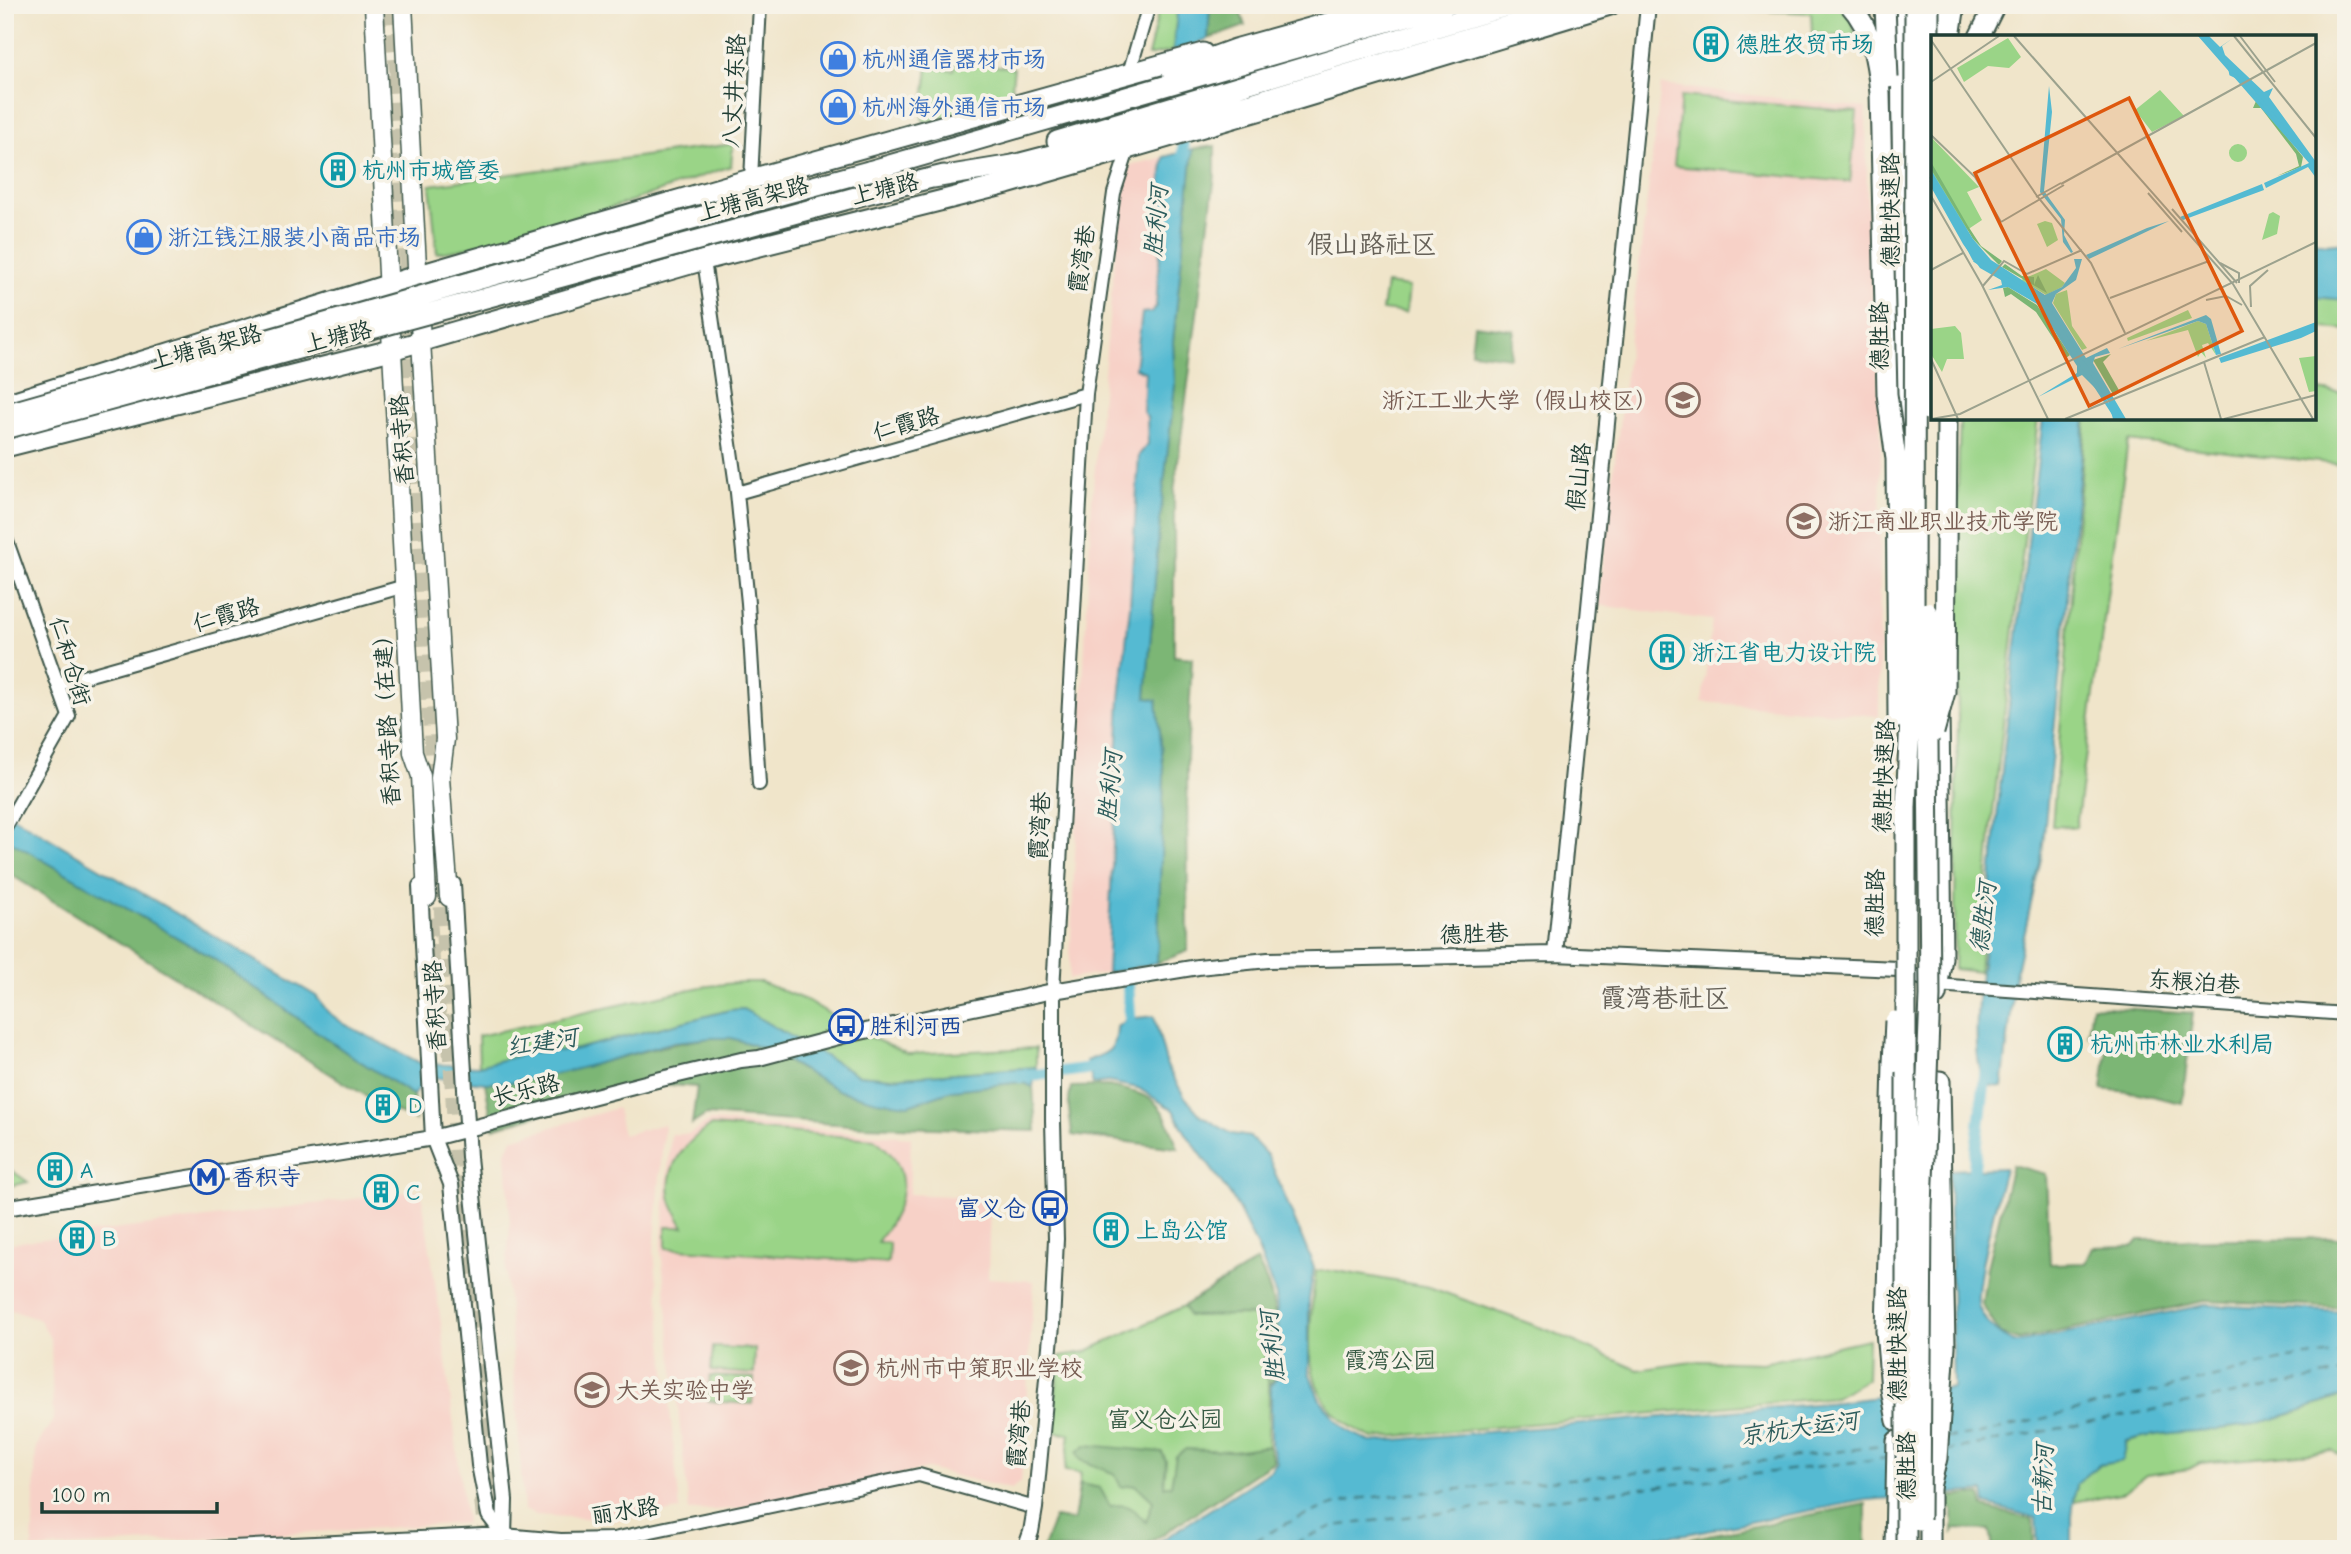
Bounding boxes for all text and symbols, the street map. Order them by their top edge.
building icon: 德胜农贸市场 [1692,25,1730,63]
place label: 德胜农贸市场 [1736,31,1874,58]
street label: 八丈井东路 [718,33,750,149]
inset map [1931,35,2316,420]
shop icon: 杭州通信器材市场 [819,40,857,78]
place label: 杭州通信器材市场 [862,46,1046,73]
shop icon: 杭州海外通信市场 [819,88,857,126]
place label: 杭州海外通信市场 [862,94,1046,121]
building icon: 杭州市城管委 [319,151,357,189]
street label: 德胜快速路 [1877,153,1904,268]
place label: 杭州市城管委 [362,157,500,184]
street label: 上塘路 [848,168,922,210]
street label: 上塘高架路 [694,171,812,227]
water label: 胜利河 [1139,180,1173,258]
shop icon: 浙江钱江服装小商品市场 [125,218,163,256]
street label: 霞湾巷 [1064,222,1100,295]
place label: 浙江钱江服装小商品市场 [168,224,421,251]
district label: 假山路社区 [1307,230,1437,260]
street label: 德胜路 [1866,302,1893,371]
street label: 上塘路 [301,316,375,358]
street label: 上塘高架路 [147,319,265,375]
school or university icon: 浙江工业大学（假山校区） [1664,381,1702,419]
place label: 浙江工业大学（假山校区） [1382,387,1658,414]
street label: 香积寺路 [385,393,419,487]
street label: 仁霞路 [869,402,943,446]
street label: 假山路 [1562,441,1596,513]
school or university icon: 浙江商业职业技术学院 [1785,502,1823,540]
place label: 浙江商业职业技术学院 [1828,508,2058,535]
street label: 仁霞路 [189,593,263,637]
street label: 仁和仓街 [44,613,96,709]
street label: 香积寺路（在建） [369,622,405,808]
building icon: 浙江省电力设计院 [1648,633,1686,671]
place label: 浙江省电力设计院 [1692,639,1876,666]
street label: 德胜快速路 [1869,718,1899,834]
water label: 胜利河 [1093,745,1127,823]
street label: 霞湾巷 [1025,790,1055,861]
street label: 德胜路 [1861,868,1889,938]
water label: 德胜河 [1965,876,2002,954]
street label: 德胜巷 [1439,919,1510,949]
street label: 香积寺路 [419,959,451,1053]
street label: 东粮泊巷 [2147,965,2242,999]
district label: 霞湾巷社区 [1600,984,1730,1014]
bus stop icon: 胜利河西 [827,1007,865,1045]
place label: 胜利河西 [870,1013,962,1040]
water label: 红建河 [504,1022,584,1061]
building icon: 杭州市林业水利局 [2046,1025,2084,1063]
place label: 杭州市林业水利局 [2090,1031,2274,1058]
street label: 长乐路 [489,1069,563,1111]
building icon: D [364,1086,402,1124]
place label: D [408,1092,422,1119]
building icon: A [36,1151,74,1189]
place label: A [80,1157,93,1184]
metro station icon: 香积寺 [188,1158,226,1196]
place label: 香积寺 [232,1164,301,1191]
building icon: C [362,1173,400,1211]
place label: C [406,1179,420,1206]
bus stop icon: 富义仓 [1031,1189,1069,1227]
place label: 富义仓 [957,1195,1026,1222]
building icon: 上岛公馆 [1092,1211,1130,1249]
place label: 上岛公馆 [1136,1217,1228,1244]
building icon: B [58,1219,96,1257]
place label: B [102,1225,116,1252]
street label: 德胜快速路 [1884,1287,1911,1402]
water label: 胜利河 [1254,1305,1290,1383]
park label: 霞湾公园 [1344,1347,1436,1374]
school or university icon: 杭州市中策职业学校 [832,1349,870,1387]
place label: 杭州市中策职业学校 [876,1355,1083,1382]
school or university icon: 大关实验中学 [573,1371,611,1409]
place label: 大关实验中学 [616,1377,754,1404]
street label: 霞湾巷 [1003,1397,1036,1470]
water label: 京杭大运河 [1738,1405,1864,1450]
park label: 富义仓公园 [1108,1406,1223,1433]
street label: 德胜路 [1893,1432,1920,1501]
water label: 古新河 [2028,1440,2058,1516]
scale bar [42,1470,217,1514]
text: 100 m [52,1483,110,1507]
street label: 丽水路 [589,1493,661,1529]

